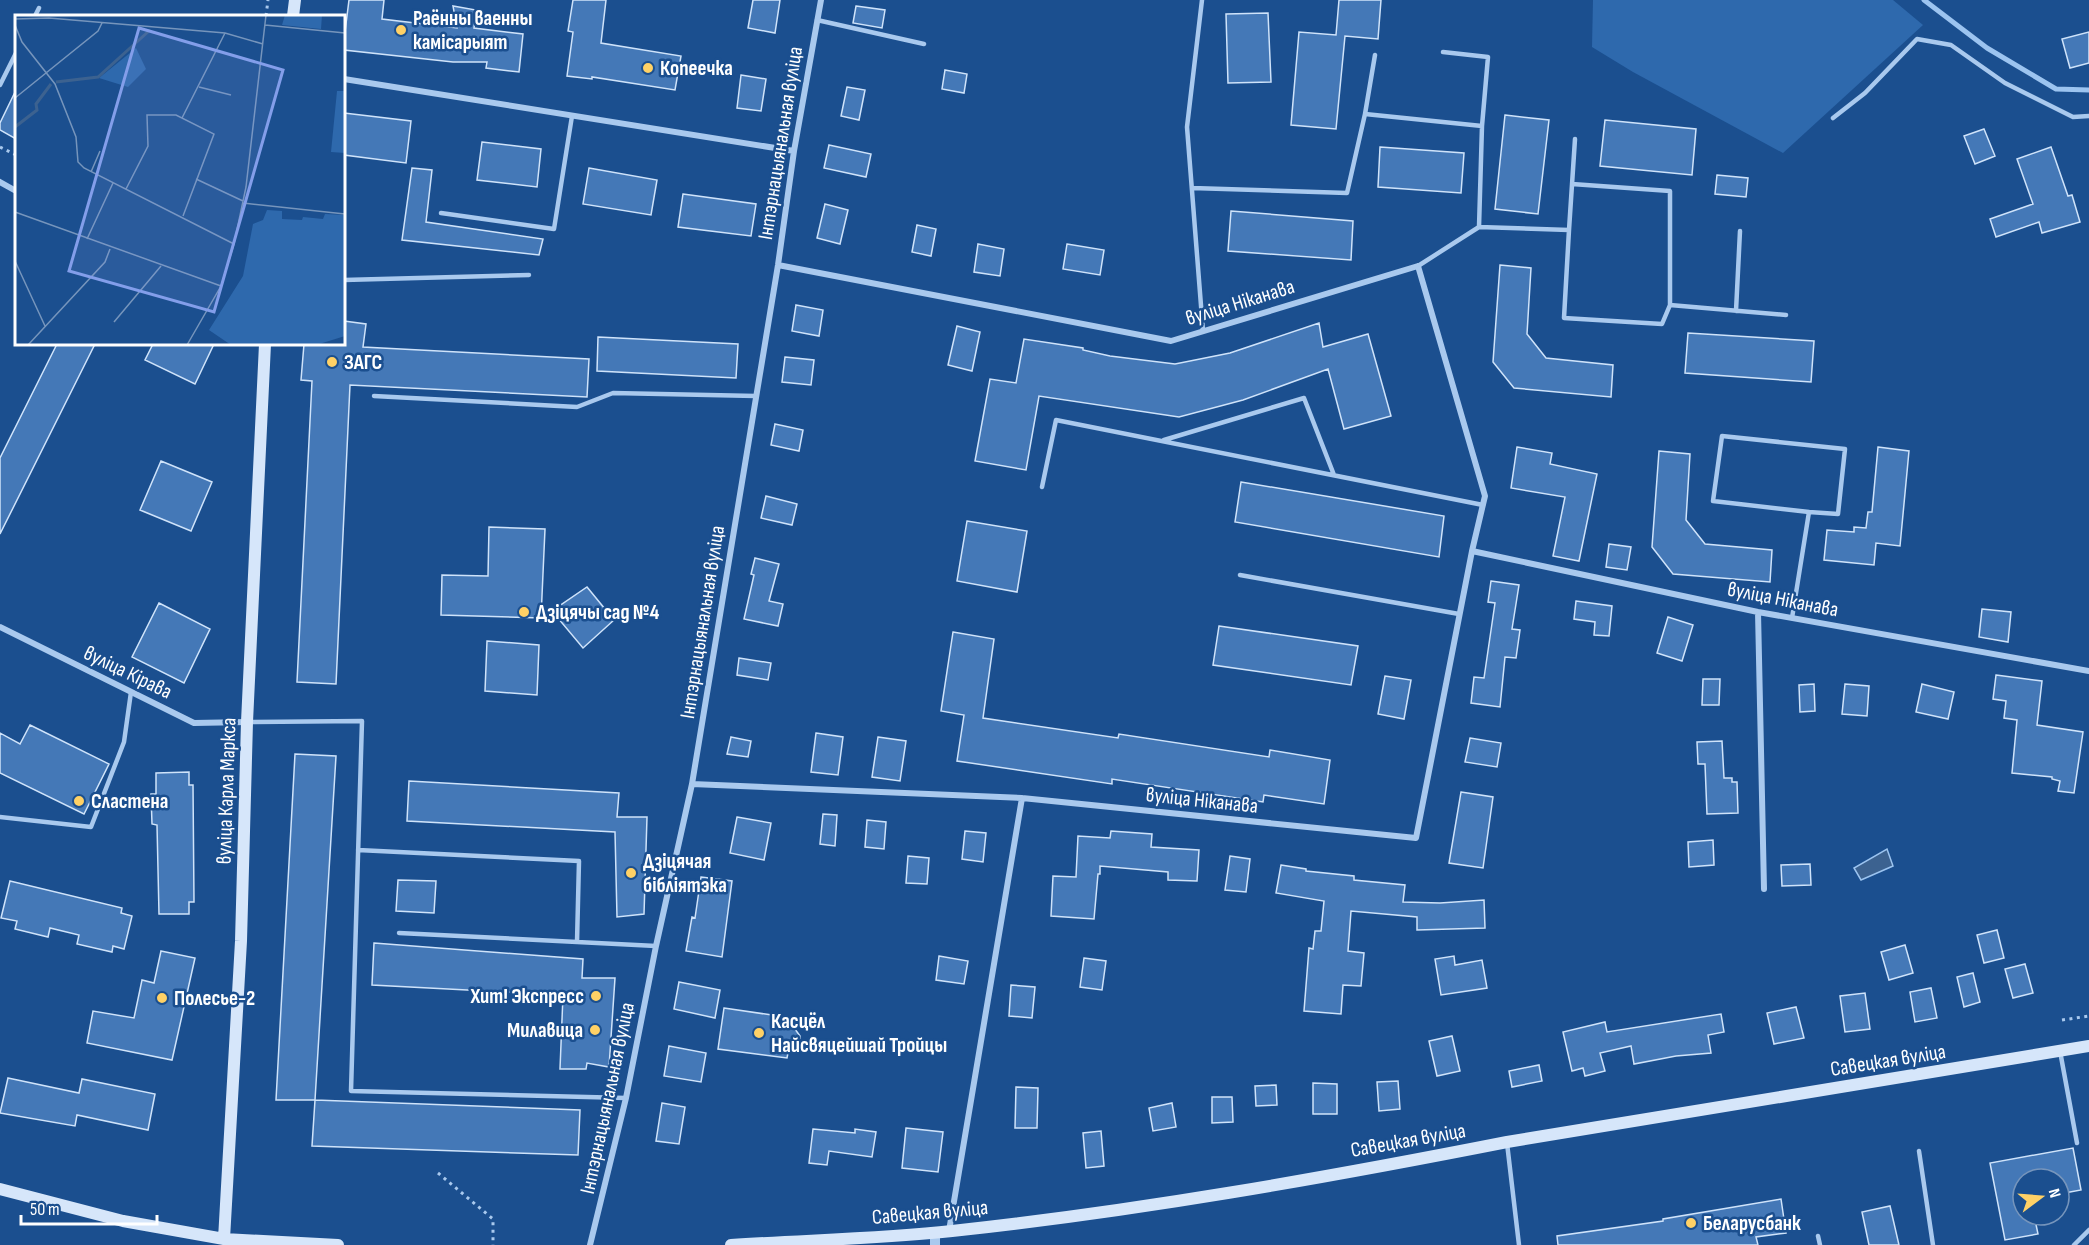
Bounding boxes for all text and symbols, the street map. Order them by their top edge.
place label: Раённы ваенны камісарыят [413,6,532,55]
inset map [15,15,345,345]
marker: Раённы ваенны камісарыят [394,23,408,37]
street label: Інтэрнацыянальная вуліца [753,45,808,241]
place label: Копеечка [660,56,733,81]
marker: Копеечка [641,61,655,75]
street label: вуліца Ніканава [1183,274,1298,331]
place label: ЗАГС [344,350,383,375]
marker: ЗАГС [325,355,339,369]
street label: Інтэрнацыянальная вуліца [675,524,730,720]
street label: вуліца Ніканава [1725,576,1841,622]
place label: Дзіцячы сад №4 [536,600,659,625]
marker: Дзіцячы сад №4 [517,605,531,619]
street label: вуліца Кірава [80,640,176,705]
street label: вуліца Карла Маркса [211,717,242,865]
street label: вуліца Ніканава [1145,782,1259,819]
place label: Сластена [91,789,168,814]
marker: Сластена [72,794,86,808]
place label: Дзіцячая бібліятэка [643,849,727,898]
marker: Дзіцячая бібліятэка [624,866,638,880]
place label: Хит! Экспресс [469,984,584,1009]
place label: Полесье-2 [174,986,255,1011]
marker: Хит! Экспресс [589,989,603,1003]
marker: Полесье-2 [155,991,169,1005]
street label: Інтэрнацыянальная вуліца [575,1000,640,1196]
place label: Касцёл Найсвяцейшай Тройцы [771,1009,947,1058]
place label: Милавица [507,1018,583,1043]
marker: Милавица [588,1023,602,1037]
marker: Касцёл Найсвяцейшай Тройцы [752,1026,766,1040]
street label: Савецкая вуліца [1829,1039,1948,1082]
street label: Савецкая вуліца [1349,1118,1468,1163]
north arrow [2011,1167,2071,1227]
text: N [2044,1187,2064,1200]
scale bar [21,1188,158,1226]
street label: Савецкая вуліца [871,1195,989,1230]
text: 50 m [30,1199,60,1220]
place label: Беларусбанк [1703,1211,1801,1236]
marker: Беларусбанк [1684,1216,1698,1230]

